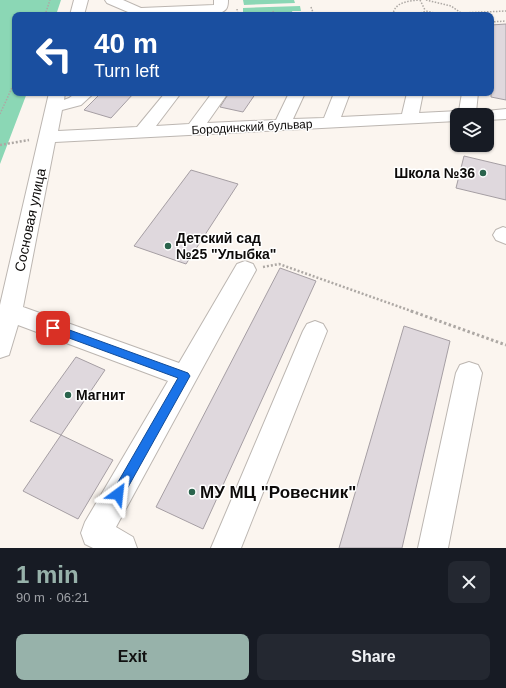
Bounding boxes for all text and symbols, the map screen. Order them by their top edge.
icon: left [28,28,80,80]
text: 40 m [94,28,158,59]
text: Turn left [94,61,159,81]
map controls [450,108,494,152]
button: layers [450,108,494,152]
street label: Бородинский бульвар [191,117,313,137]
place label: Школа №36 [394,165,475,181]
street label: Сосновая улица [11,167,49,273]
marker: Школа №36 [478,168,488,178]
place label: Детский сад №25 "Улыбка" [176,230,276,262]
marker: Детский сад №25 "Улыбка" [163,241,173,251]
pin [36,311,70,345]
icon: arrive [42,317,64,339]
place label: Магнит [76,387,126,403]
marker: Магнит [63,390,73,400]
position arrow [97,473,139,515]
place label: МУ МЦ "Ровесник" [200,483,356,502]
marker: МУ МЦ "Ровесник" [187,487,197,497]
text: 1 min [16,561,79,588]
button: close [448,561,490,603]
text: 90 m · 06:21 [16,590,89,605]
button: Exit [16,634,249,680]
button: Share [257,634,490,680]

